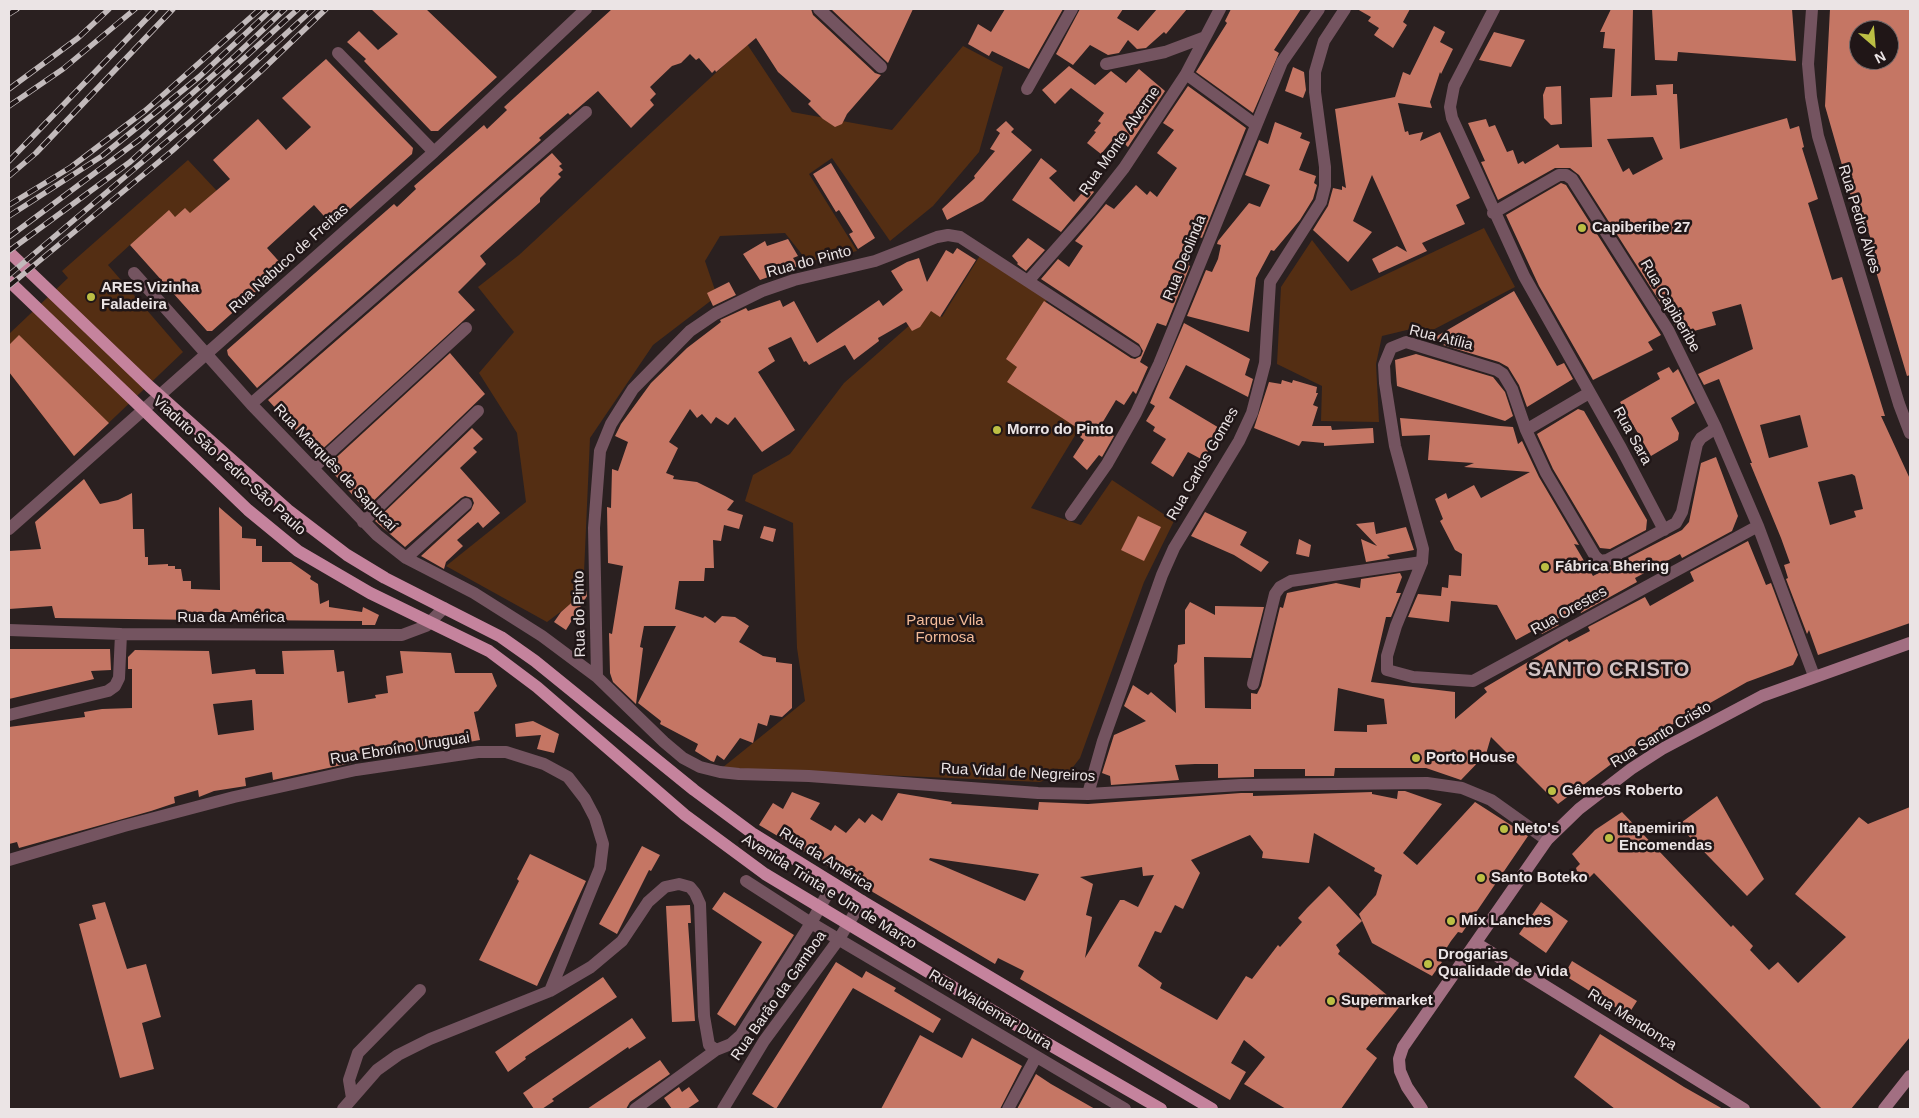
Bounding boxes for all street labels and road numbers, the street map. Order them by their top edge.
street label: Rua Monte Alverne [1076,83,1164,199]
street label: Rua Pedro Alves [1834,163,1884,275]
street label: Rua Nabuco de Freitas [226,201,352,317]
street label: Rua Deolinda [1160,212,1210,304]
street label: Rua do Pinto [765,242,853,282]
street label: Rua Capiberibe [1636,256,1704,356]
street label: Rua Atília [1407,321,1475,355]
street label: Viaduto São Pedro-São Paulo [149,392,309,540]
street label: Rua Marquês de Sapucaí [269,401,401,535]
street label: Rua Carlos Gomes [1163,404,1243,524]
street label: Rua Sara [1609,404,1655,468]
street label: Rua do Pinto [570,570,590,658]
street label: Rua Orestes [1528,583,1610,639]
street label: Rua da América [177,609,285,627]
street label: Rua Santo Cristo [1607,698,1715,772]
street label: Rua Ebroíno Uruguai [329,729,471,769]
street label: Rua Vidal de Negreiros [940,760,1096,786]
street label: Rua da América [776,824,876,896]
street label: Avenida Trinta e Um de Março [738,831,920,953]
street label: Rua Barão da Gamboa [727,928,831,1064]
street label: Rua Waldemar Dutra [925,966,1055,1054]
street label: Rua Mendonça [1584,985,1680,1055]

